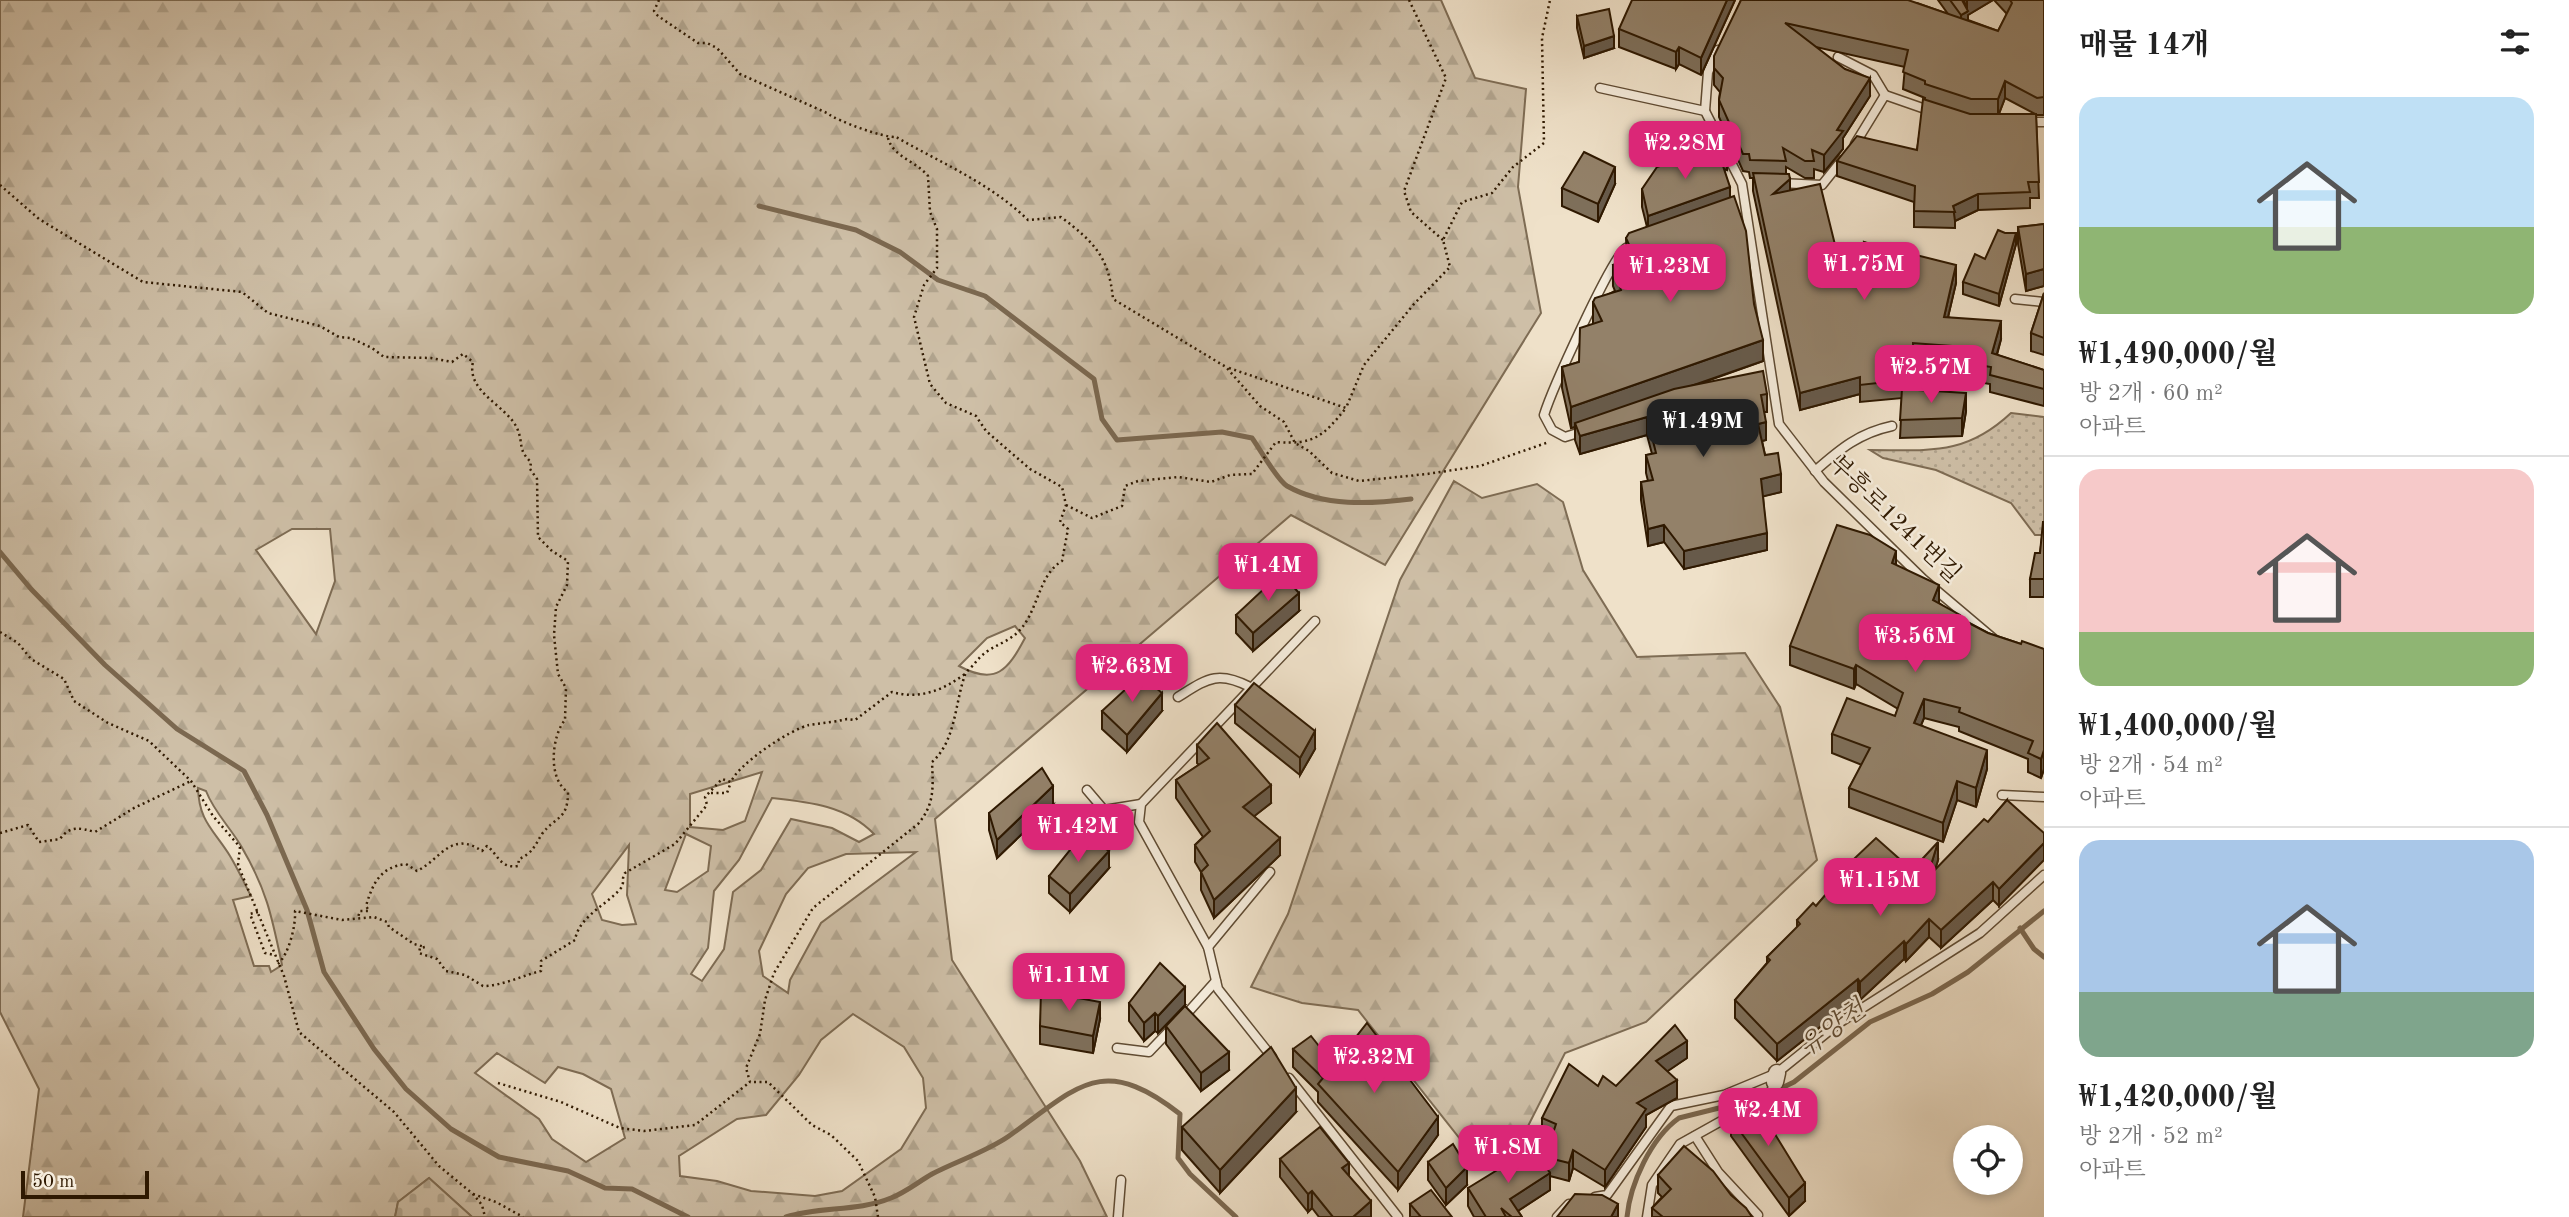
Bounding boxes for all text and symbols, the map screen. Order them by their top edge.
icon: filters [2496,23,2534,61]
text: 매물 14개 [2079,31,2209,61]
pin: ₩2.28M [1628,122,1742,181]
text: ₩2.28M [1645,132,1725,155]
icon: home [2244,143,2370,269]
pin: ₩1.75M [1807,243,1921,302]
pin: ₩1.23M [1613,244,1727,304]
text: ₩1.75M [1824,253,1904,276]
text: ₩1.23M [1630,255,1710,278]
text: ₩1,490,000/월 [2079,340,2278,370]
pin: ₩2.57M [1874,346,1988,405]
text: ₩2.57M [1891,356,1971,379]
text: 방 2개 · 60 m² [2079,382,2223,405]
pin: ₩1.49M [1646,400,1760,459]
text: ₩1.49M [1663,410,1743,433]
text: 아파트 [2079,416,2146,439]
street label: 부흥로1241번길 [1824,450,1966,588]
icon: home [2244,515,2370,641]
pin: ₩1.4M [1219,544,1317,603]
text: ₩1.4M [1234,554,1302,577]
pin: ₩3.56M [1858,614,1972,674]
text: ₩3.56M [1875,625,1955,648]
pin: ₩2.63M [1075,644,1189,704]
text: ₩2.63M [1092,655,1172,678]
text: ₩1,400,000/월 [2079,712,2278,742]
text: 방 2개 · 54 m² [2079,754,2223,777]
text: 아파트 [2079,788,2146,811]
pin: ₩1.42M [1021,804,1135,864]
text: ₩1.42M [1038,815,1118,838]
pin: ₩1.15M [1823,858,1937,918]
text: ₩1.15M [1840,869,1920,892]
icon: home [2244,886,2370,1012]
pin: ₩1.11M [1012,954,1126,1013]
text: ₩1.11M [1029,964,1109,987]
water label: 유양천 [1793,993,1873,1062]
pin: ₩2.32M [1317,1036,1431,1095]
text: ₩2.32M [1334,1046,1414,1069]
text: ₩1,420,000/월 [2079,1083,2278,1113]
pin: ₩2.4M [1719,1088,1817,1148]
text: ₩2.4M [1734,1099,1802,1122]
map controls [1953,1125,2023,1195]
button: locate [1953,1125,2023,1195]
text: 방 2개 · 52 m² [2079,1125,2223,1148]
pin: ₩1.8M [1459,1126,1557,1185]
text: ₩1.8M [1474,1136,1542,1159]
text: 아파트 [2079,1159,2146,1182]
scale bar [21,1168,149,1200]
text: 50 m [32,1173,74,1192]

